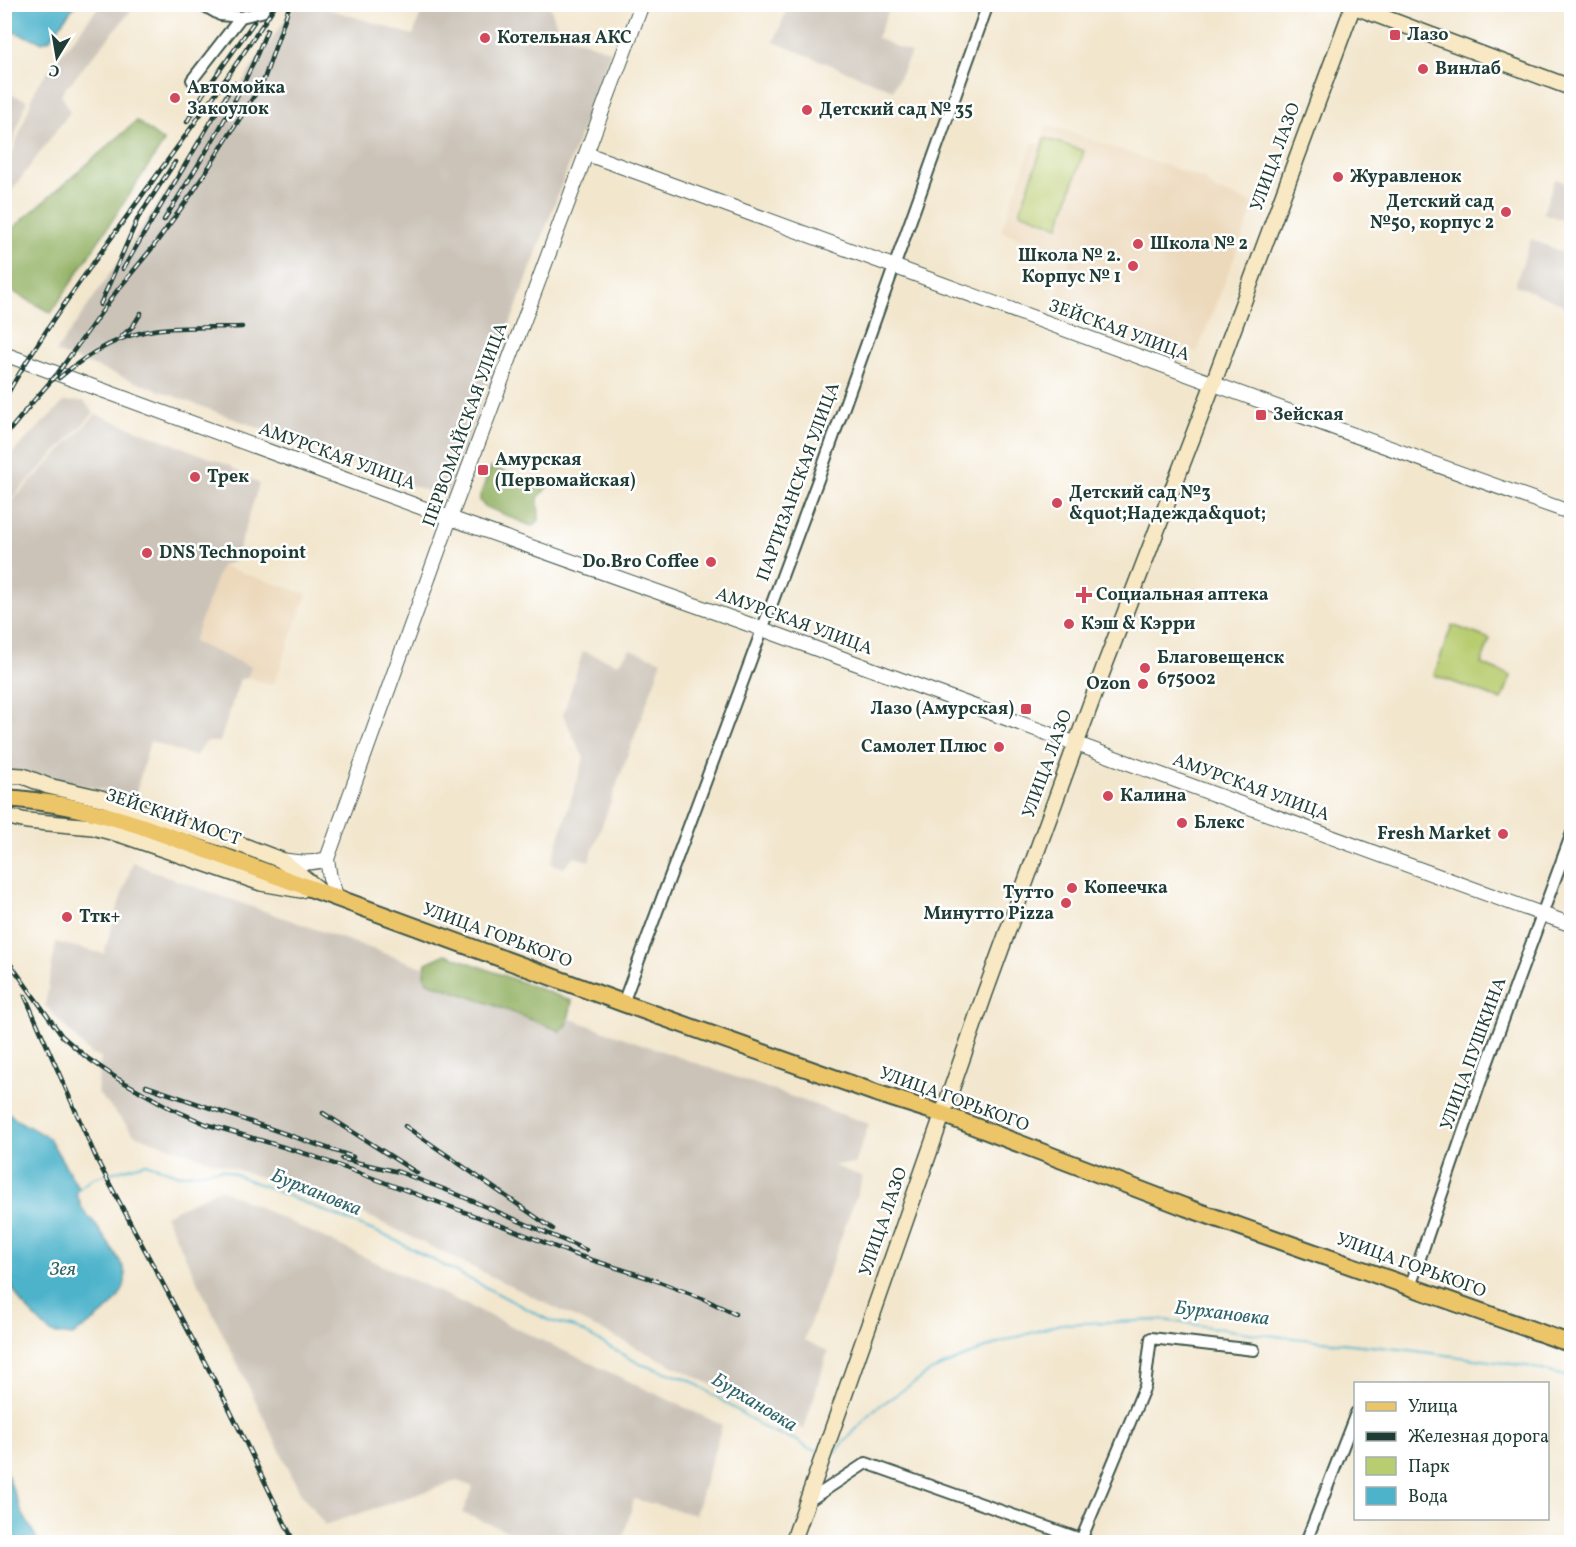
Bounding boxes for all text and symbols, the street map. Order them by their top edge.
place label: Лазо [1407,23,1449,48]
place label: Котельная АКС [497,26,632,51]
north arrow [27,27,87,87]
marker: Лазо [1388,28,1402,42]
marker: Котельная АКС [478,31,492,45]
place label: Винлаб [1435,57,1501,82]
text: С [47,58,62,82]
marker: Винлаб [1416,62,1430,76]
place label: Автомойка Закоулок [187,76,286,122]
marker: Автомойка Закоулок [168,91,182,105]
place label: Детский сад № 35 [819,98,973,123]
street label: УЛИЦА ЛАЗО [1245,99,1307,215]
marker: Детский сад № 35 [800,103,814,117]
place label: Журавленок [1350,165,1462,190]
marker: Журавленок [1331,170,1345,184]
place label: Детский сад №50, корпус 2 [1370,190,1494,236]
marker: Детский сад №50, корпус 2 [1499,205,1513,219]
place label: Школа № 2 [1150,232,1248,257]
marker: Школа № 2 [1131,237,1145,251]
place label: Школа № 2. Корпус № 1 [1018,244,1121,290]
marker: Школа № 2. Корпус № 1 [1126,259,1140,273]
street label: ЗЕЙСКАЯ УЛИЦА [1045,294,1193,368]
street label: ПЕРВОМАЙСКАЯ УЛИЦА [417,319,515,531]
street label: ПАРТИЗАНСКАЯ УЛИЦА [751,379,847,585]
place label: Зейская [1273,403,1344,428]
marker: Зейская [1254,408,1268,422]
street label: АМУРСКАЯ УЛИЦА [255,417,419,497]
place label: Амурская (Первомайская) [495,448,636,494]
marker: Амурская (Первомайская) [476,463,490,477]
place label: Трек [207,465,249,490]
marker: Трек [188,470,202,484]
place label: Детский сад №3 &quot;Надежда&quot; [1069,481,1266,527]
marker: Детский сад №3 &quot;Надежда&quot; [1050,496,1064,510]
place label: DNS Technopoint [159,541,306,566]
marker: DNS Technopoint [140,546,154,560]
place label: Do.Bro Coffee [582,550,699,575]
marker: Do.Bro Coffee [704,555,718,569]
street label: АМУРСКАЯ УЛИЦА [712,582,876,662]
place label: Социальная аптека [1096,583,1269,608]
marker: Социальная аптека [1077,588,1091,602]
place label: Кэш & Кэрри [1081,612,1195,637]
marker: Кэш & Кэрри [1062,617,1076,631]
place label: Благовещенск 675002 [1157,646,1284,692]
marker: Благовещенск 675002 [1138,661,1152,675]
place label: Ozon [1086,672,1131,697]
marker: Ozon [1136,677,1150,691]
place label: Лазо (Амурская) [871,697,1014,722]
marker: Лазо (Амурская) [1019,702,1033,716]
street label: УЛИЦА ЛАЗО [1017,706,1079,822]
place label: Самолет Плюс [861,735,987,760]
marker: Самолет Плюс [992,740,1006,754]
street label: АМУРСКАЯ УЛИЦА [1169,748,1333,828]
street label: ЗЕЙСКИЙ МОСТ [102,783,244,853]
place label: Калина [1120,784,1187,809]
marker: Калина [1101,789,1115,803]
place label: Блекс [1194,811,1245,836]
marker: Блекс [1175,816,1189,830]
place label: Fresh Market [1377,822,1491,847]
marker: Fresh Market [1496,827,1510,841]
place label: Копеечка [1084,876,1168,901]
place label: Тутто Минутто Pizza [923,881,1054,927]
marker: Копеечка [1065,881,1079,895]
marker: Тутто Минутто Pizza [1059,896,1073,910]
street label: УЛИЦА ГОРЬКОГО [418,897,576,975]
place label: Ттк+ [79,905,121,930]
marker: Ттк+ [60,910,74,924]
street label: УЛИЦА ПУШКИНА [1435,974,1513,1134]
street label: УЛИЦА ГОРЬКОГО [875,1061,1033,1139]
water label: Бурхановка [267,1162,365,1224]
street label: УЛИЦА ЛАЗО [854,1164,914,1280]
street label: УЛИЦА ГОРЬКОГО [1332,1227,1490,1305]
water label: Зея [49,1256,76,1284]
water label: Бурхановка [1173,1294,1271,1334]
water label: Бурхановка [706,1366,802,1440]
legend [1354,1382,1549,1520]
text: Улица [1408,1395,1458,1420]
text: Железная дорога [1408,1425,1549,1450]
text: Парк [1408,1455,1450,1480]
text: Вода [1408,1485,1448,1510]

